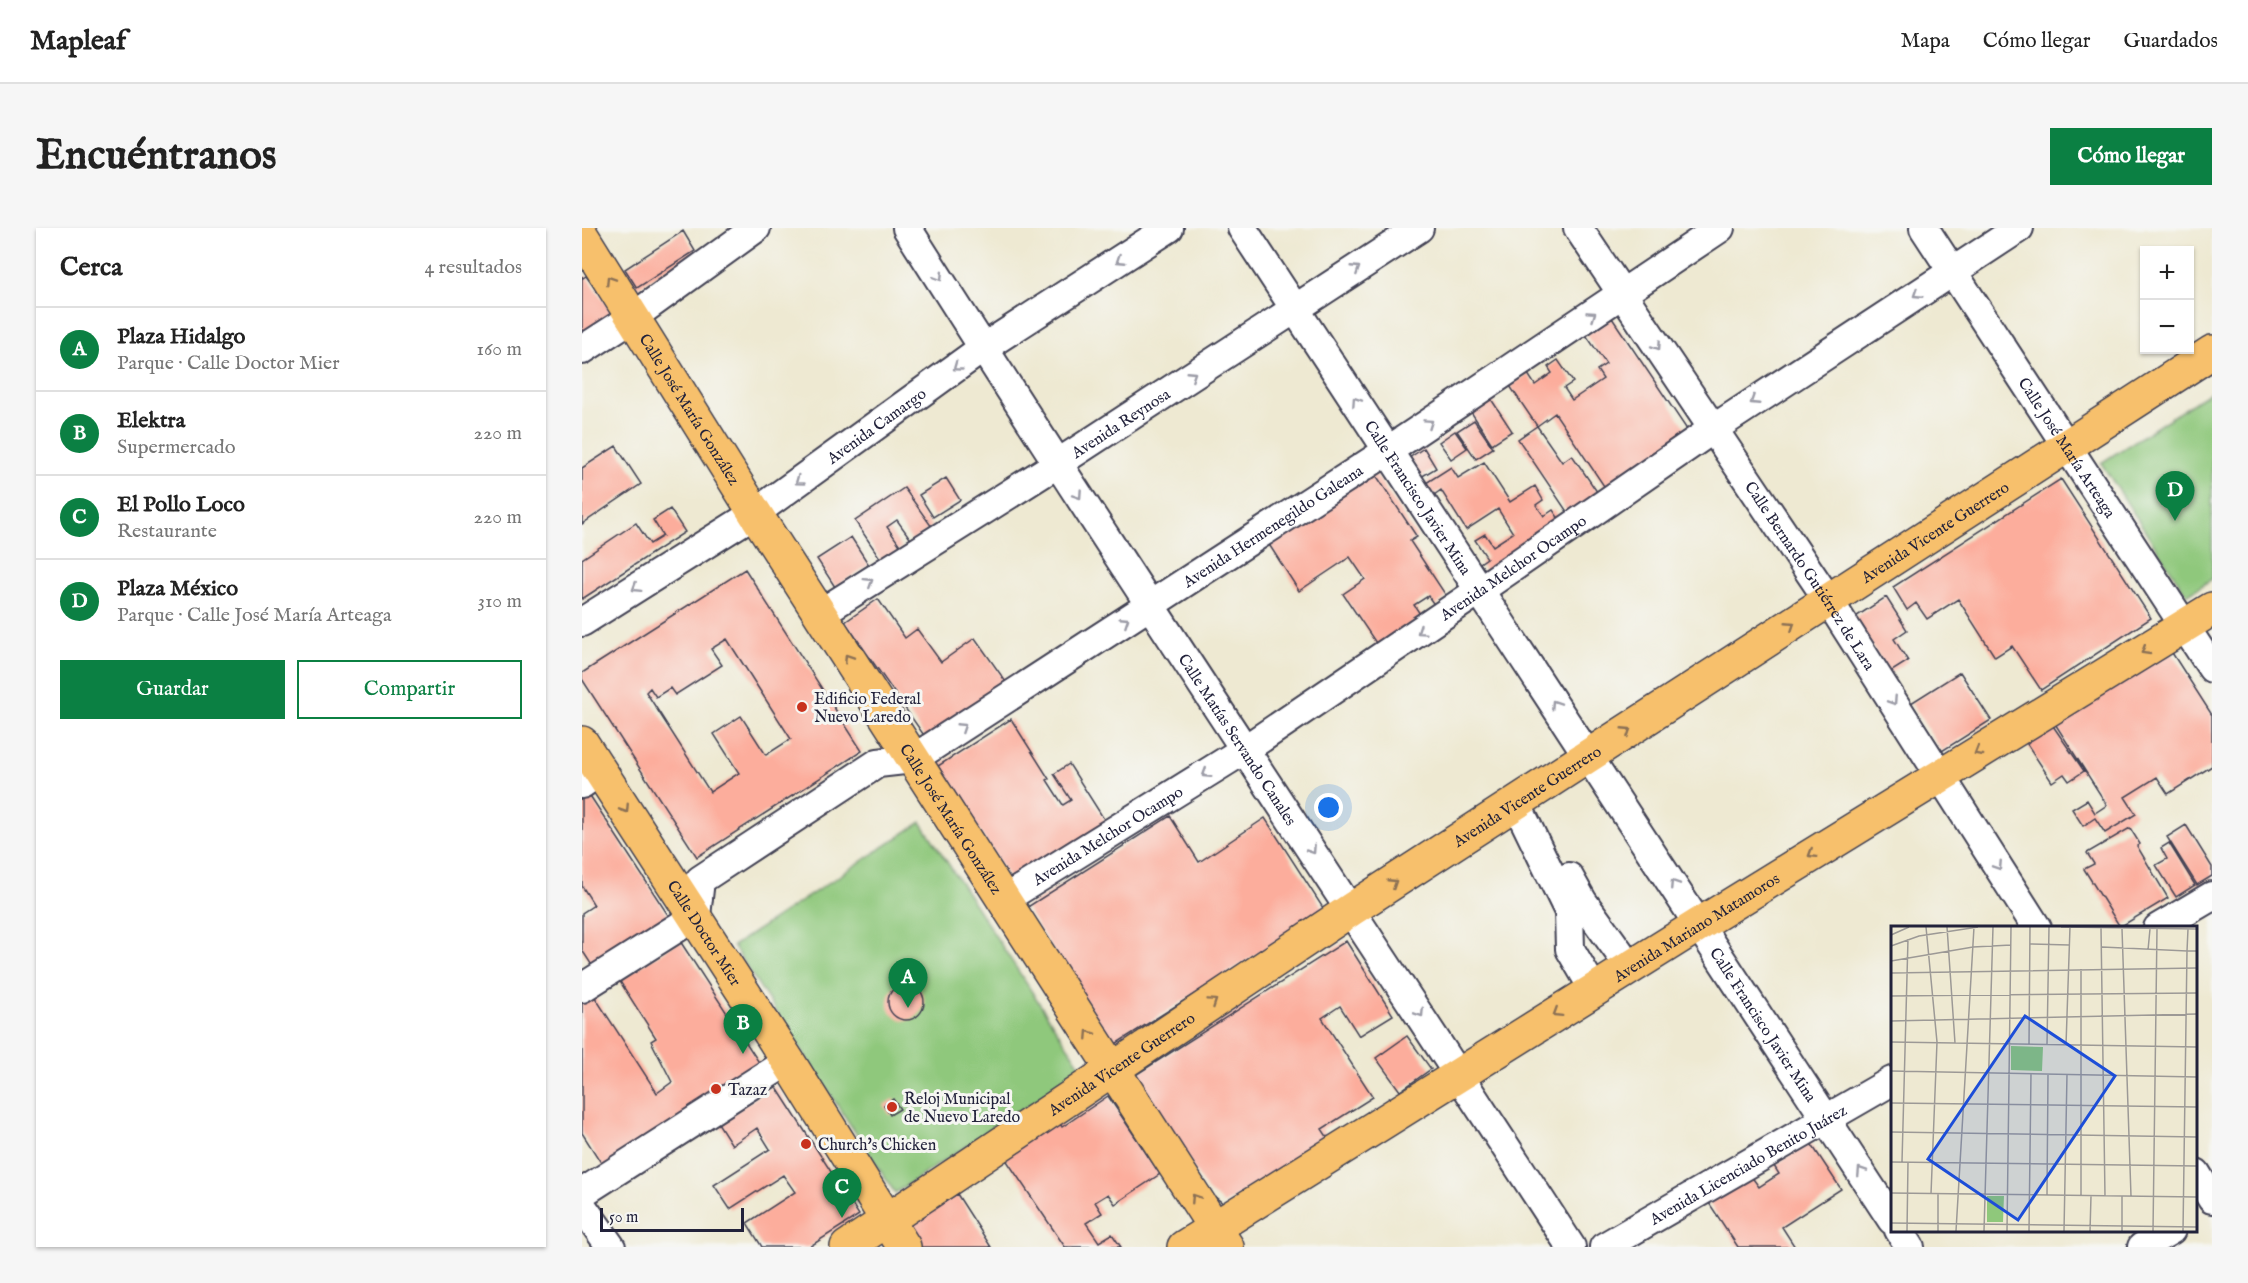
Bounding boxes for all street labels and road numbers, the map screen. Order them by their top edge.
street label: Calle José María González [634,331,743,490]
street label: Calle José María Arteaga [2013,374,2119,522]
street label: Avenida Camargo [823,384,931,470]
street label: Avenida Reynosa [1068,385,1175,464]
street label: Calle Francisco Javier Mina [1359,417,1475,580]
street label: Avenida Hermenegildo Galeana [1179,462,1367,593]
street label: Calle Bernardo Gutiérrez de Lara [1739,478,1878,675]
street label: Avenida Vicente Guerrero [1857,478,2014,589]
street label: Avenida Melchor Ocampo [1436,511,1591,627]
street label: Calle Matías Servando Canales [1173,651,1300,830]
street label: Calle José María González [894,741,1006,899]
street label: Avenida Vicente Guerrero [1449,742,1606,853]
street label: Avenida Melchor Ocampo [1029,782,1188,891]
street label: Avenida Mariano Matamoros [1610,869,1784,988]
street label: Calle Doctor Mier [662,877,745,991]
street label: Calle Francisco Javier Mina [1704,944,1820,1106]
street label: Avenida Vicente Guerrero [1044,1009,1200,1122]
street label: Avenida Licenciado Benito Juárez [1646,1101,1851,1231]

